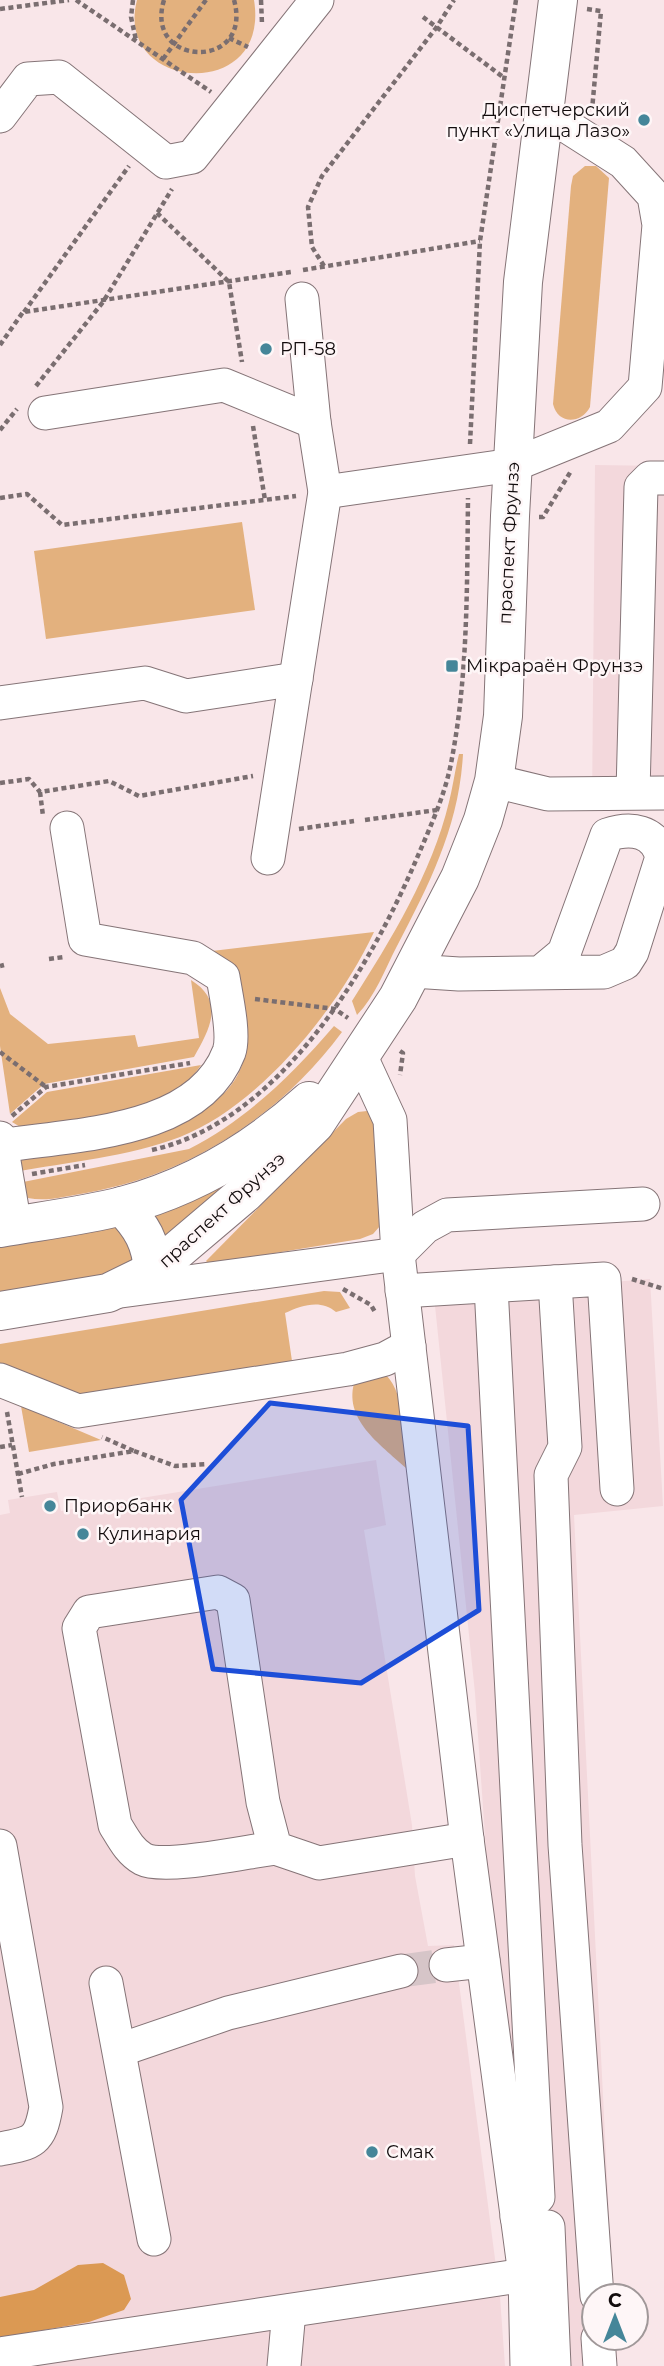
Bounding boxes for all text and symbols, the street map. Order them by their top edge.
place label: Диспетчерский пункт «Улица Лазо» [447,99,630,142]
marker: Диспетчерский пункт «Улица Лазо» [636,112,652,128]
place label: РП-58 [280,338,336,360]
marker: РП-58 [258,341,274,357]
street label: праспект Фрунзэ [494,461,524,625]
place label: Мікрараён Фрунзэ [466,655,643,677]
marker: Мікрараён Фрунзэ [444,658,460,674]
street label: праспект Фрунзэ [154,1147,290,1273]
place label: Приорбанк [64,1495,173,1517]
marker: Приорбанк [42,1498,58,1514]
place label: Кулинария [97,1523,201,1545]
marker: Кулинария [75,1526,91,1542]
place label: Смак [386,2141,435,2163]
marker: Смак [364,2144,380,2160]
north arrow [580,2282,650,2352]
text: С [608,2289,622,2312]

